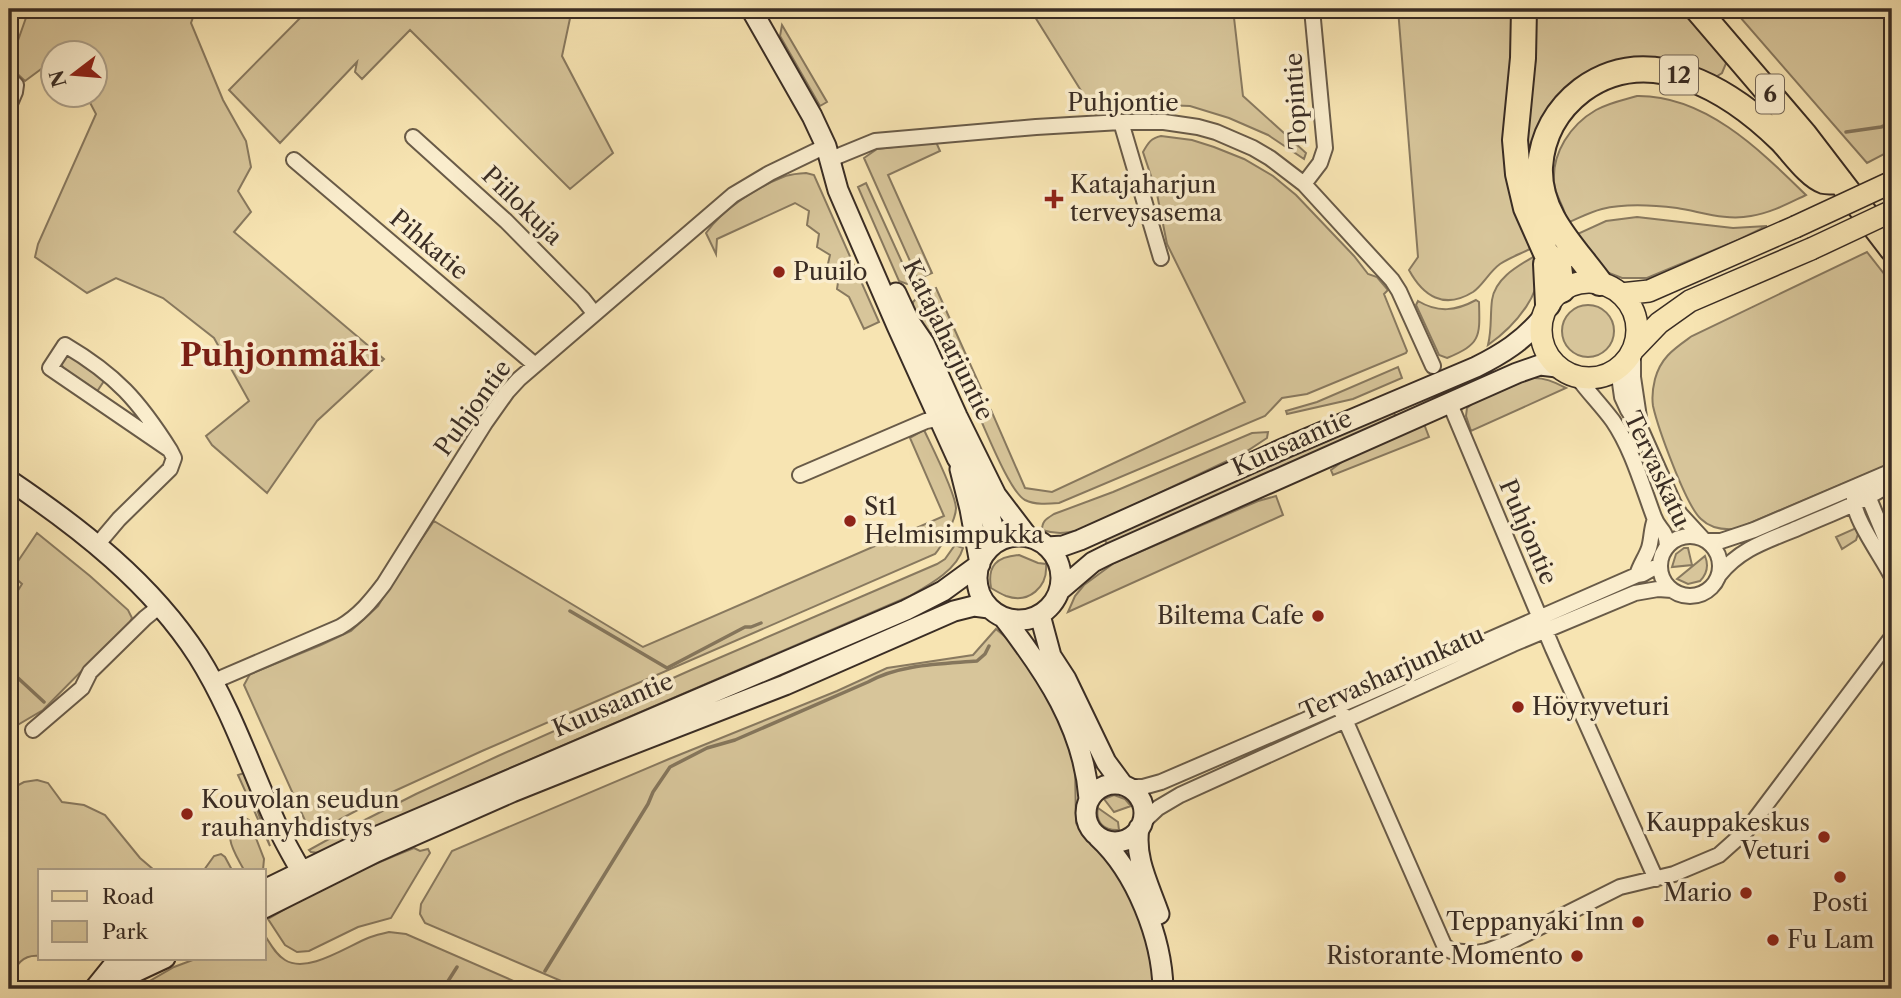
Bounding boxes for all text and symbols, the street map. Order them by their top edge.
north arrow [38,38,108,108]
street label: Topintie [1278,52,1313,150]
road number: 12 [1660,55,1698,94]
text: N [45,67,71,90]
road number: 6 [1756,74,1784,114]
street label: Puhjontie [1067,88,1179,117]
street label: Piilokuja [476,160,569,251]
place label: Katajaharjun terveysasema [1070,170,1223,227]
marker: Katajaharjun terveysasema [1044,189,1064,209]
street label: Pihkatie [384,203,474,286]
street label: Katajaharjuntie [897,255,1000,425]
place label: Puuilo [793,257,868,286]
marker: Puuilo [771,264,787,280]
district label: Puhjonmäki [180,335,380,374]
street label: Puhjontie [428,354,517,461]
street label: Kuusaantie [1227,403,1356,482]
street label: Tervaskatu [1618,406,1697,531]
street label: Puhjontie [1493,475,1564,589]
place label: St1 Helmisimpukka [864,492,1044,549]
marker: St1 Helmisimpukka [842,513,858,529]
place label: Biltema Cafe [1157,601,1304,630]
marker: Biltema Cafe [1310,608,1326,624]
street label: Tervasharjunkatu [1295,619,1488,726]
street label: Kuusaantie [548,666,677,743]
place label: Höyryveturi [1532,692,1669,721]
marker: Höyryveturi [1510,699,1526,715]
place label: Kouvolan seudun rauhanyhdistys [201,785,399,842]
marker: Kouvolan seudun rauhanyhdistys [179,806,195,822]
place label: Kauppakeskus Veturi [1646,808,1810,865]
marker: Kauppakeskus Veturi [1816,829,1832,845]
legend [38,869,266,960]
marker: Posti [1832,869,1848,885]
place label: Mario [1663,878,1732,907]
text: Road [102,884,154,909]
marker: Mario [1738,885,1754,901]
place label: Posti [1812,888,1868,917]
place label: Teppanyaki Inn [1446,907,1624,936]
marker: Teppanyaki Inn [1630,914,1646,930]
text: Park [102,919,148,944]
place label: Fu Lam [1787,925,1874,954]
marker: Fu Lam [1765,932,1781,948]
place label: Ristorante Momento [1326,941,1563,970]
marker: Ristorante Momento [1569,948,1585,964]

